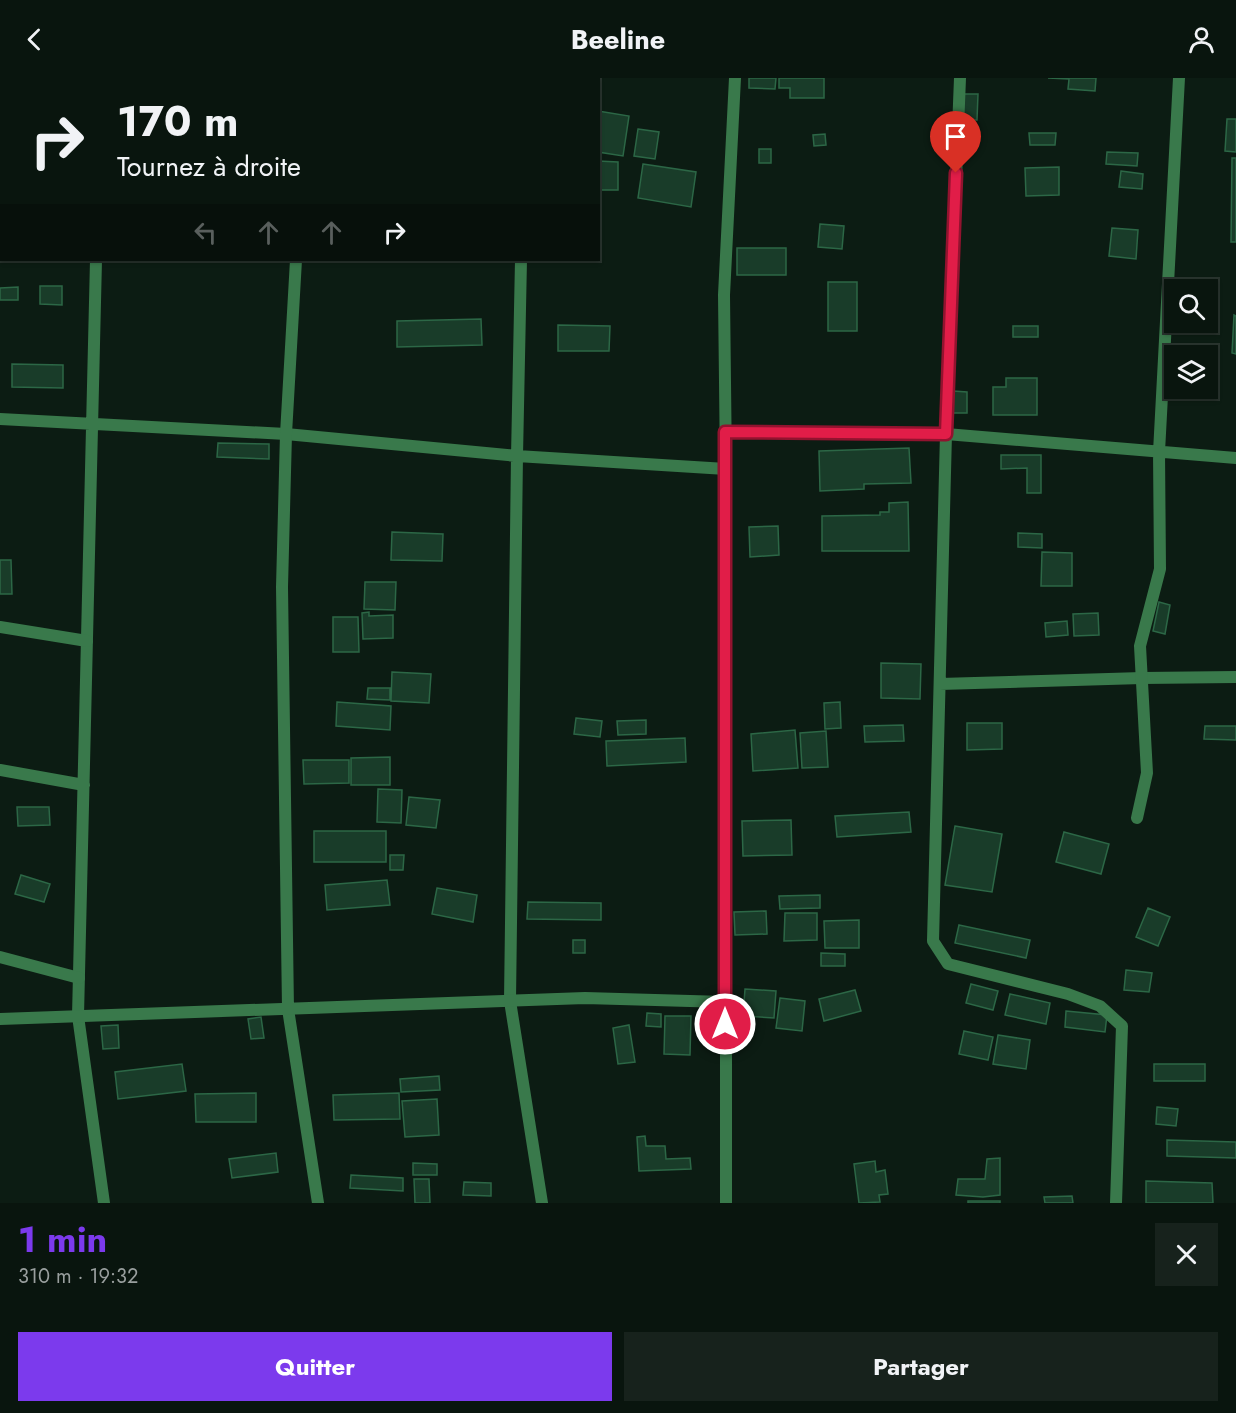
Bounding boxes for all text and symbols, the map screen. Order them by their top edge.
text: Beeline [571,20,665,59]
icon: back [18,23,51,56]
icon: person [1185,23,1218,56]
text: 170 m [117,91,239,152]
icon: right [18,102,96,180]
pin [930,111,981,173]
icon: arrive [939,120,972,153]
text: Tournez à droite [117,147,301,186]
icon: left [189,216,222,249]
icon: ahead [252,216,285,249]
icon: ahead [315,216,348,249]
icon: right [378,216,411,249]
map controls [1164,279,1218,399]
button: search [1164,279,1218,333]
button: layers [1164,345,1218,399]
position arrow [693,992,757,1056]
text: 1 min [18,1213,107,1265]
button: close [1155,1223,1218,1286]
text: 310 m · 19:32 [18,1262,138,1291]
button: Quitter [18,1332,612,1401]
button: Partager [624,1332,1218,1401]

